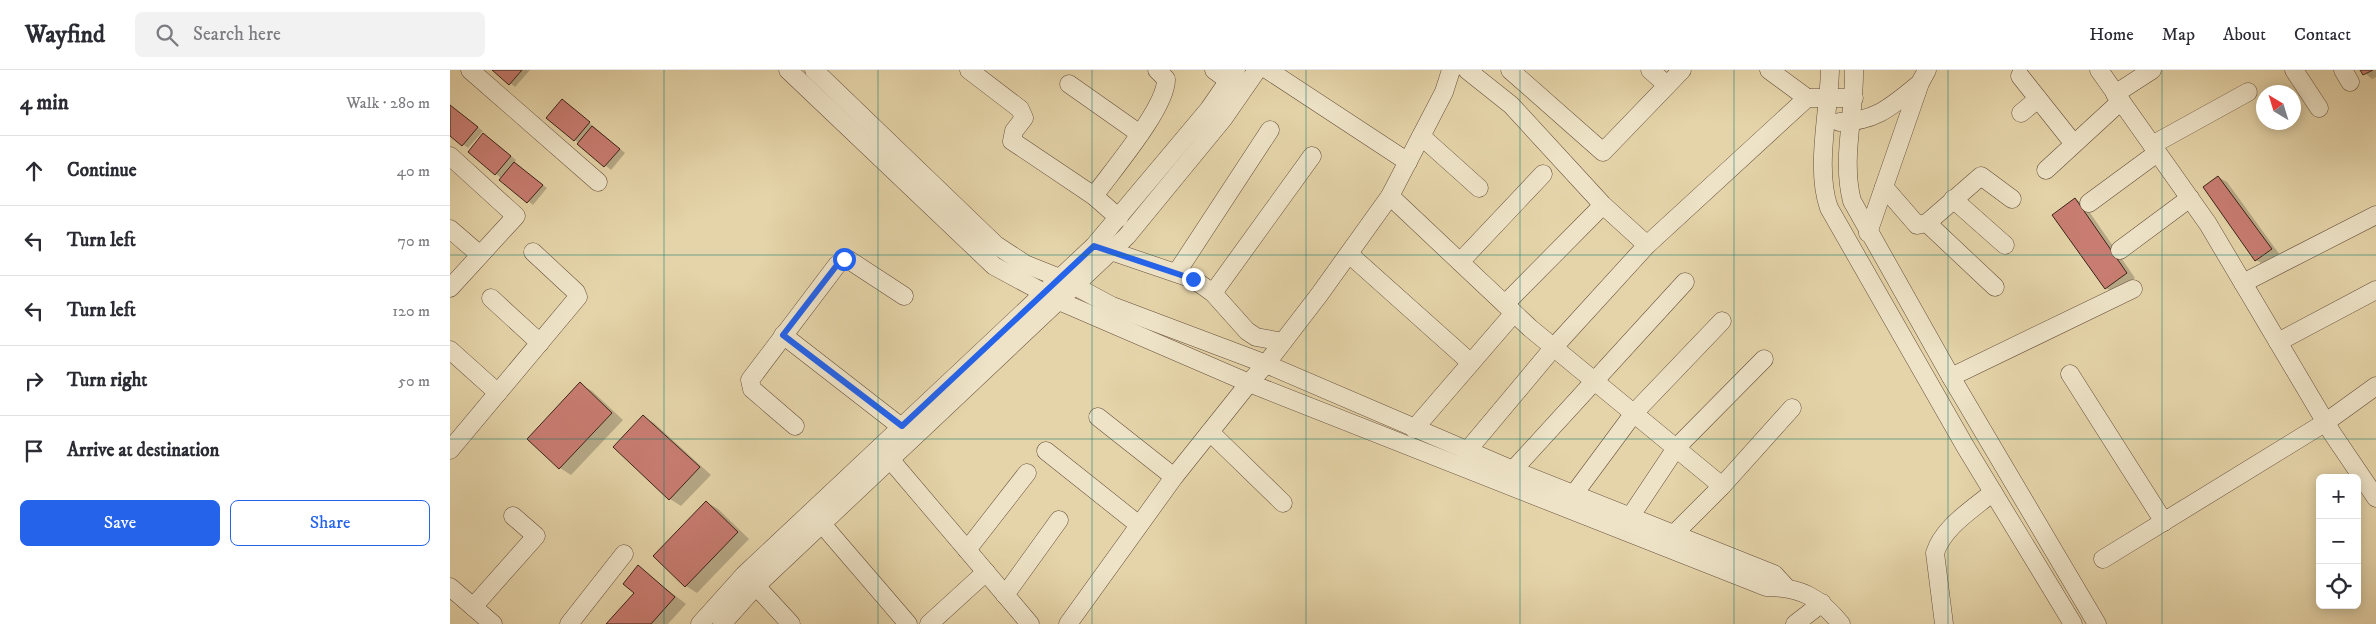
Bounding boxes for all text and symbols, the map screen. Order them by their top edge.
search box [135,12,485,57]
text: Wayfind [25,20,105,50]
icon: search [153,21,181,49]
text: Search here [193,23,281,46]
text: Home [2089,24,2134,46]
text: Map [2162,24,2195,46]
text: About [2223,24,2266,46]
text: Contact [2294,24,2351,46]
north arrow [2256,85,2301,130]
text: 4 min [20,90,69,116]
text: Walk · 280 m [346,93,430,113]
icon: ahead [20,157,48,185]
text: Continue [67,159,137,182]
text: 40 m [397,161,430,181]
icon: left [20,227,48,255]
text: Turn left [67,229,136,252]
text: 70 m [398,231,430,251]
route start [833,248,856,271]
route end [1182,268,1205,291]
icon: left [20,297,48,325]
text: Turn left [67,299,136,322]
text: 120 m [392,301,430,321]
icon: right [20,367,48,395]
text: Turn right [67,369,147,392]
text: 50 m [398,371,430,391]
icon: arrive [20,437,48,465]
text: Arrive at destination [67,439,219,462]
map controls [2316,474,2361,609]
button: + [2316,474,2361,519]
button: Save [20,500,220,546]
button: Share [230,500,430,546]
button: − [2316,519,2361,564]
button: locate [2316,564,2361,609]

